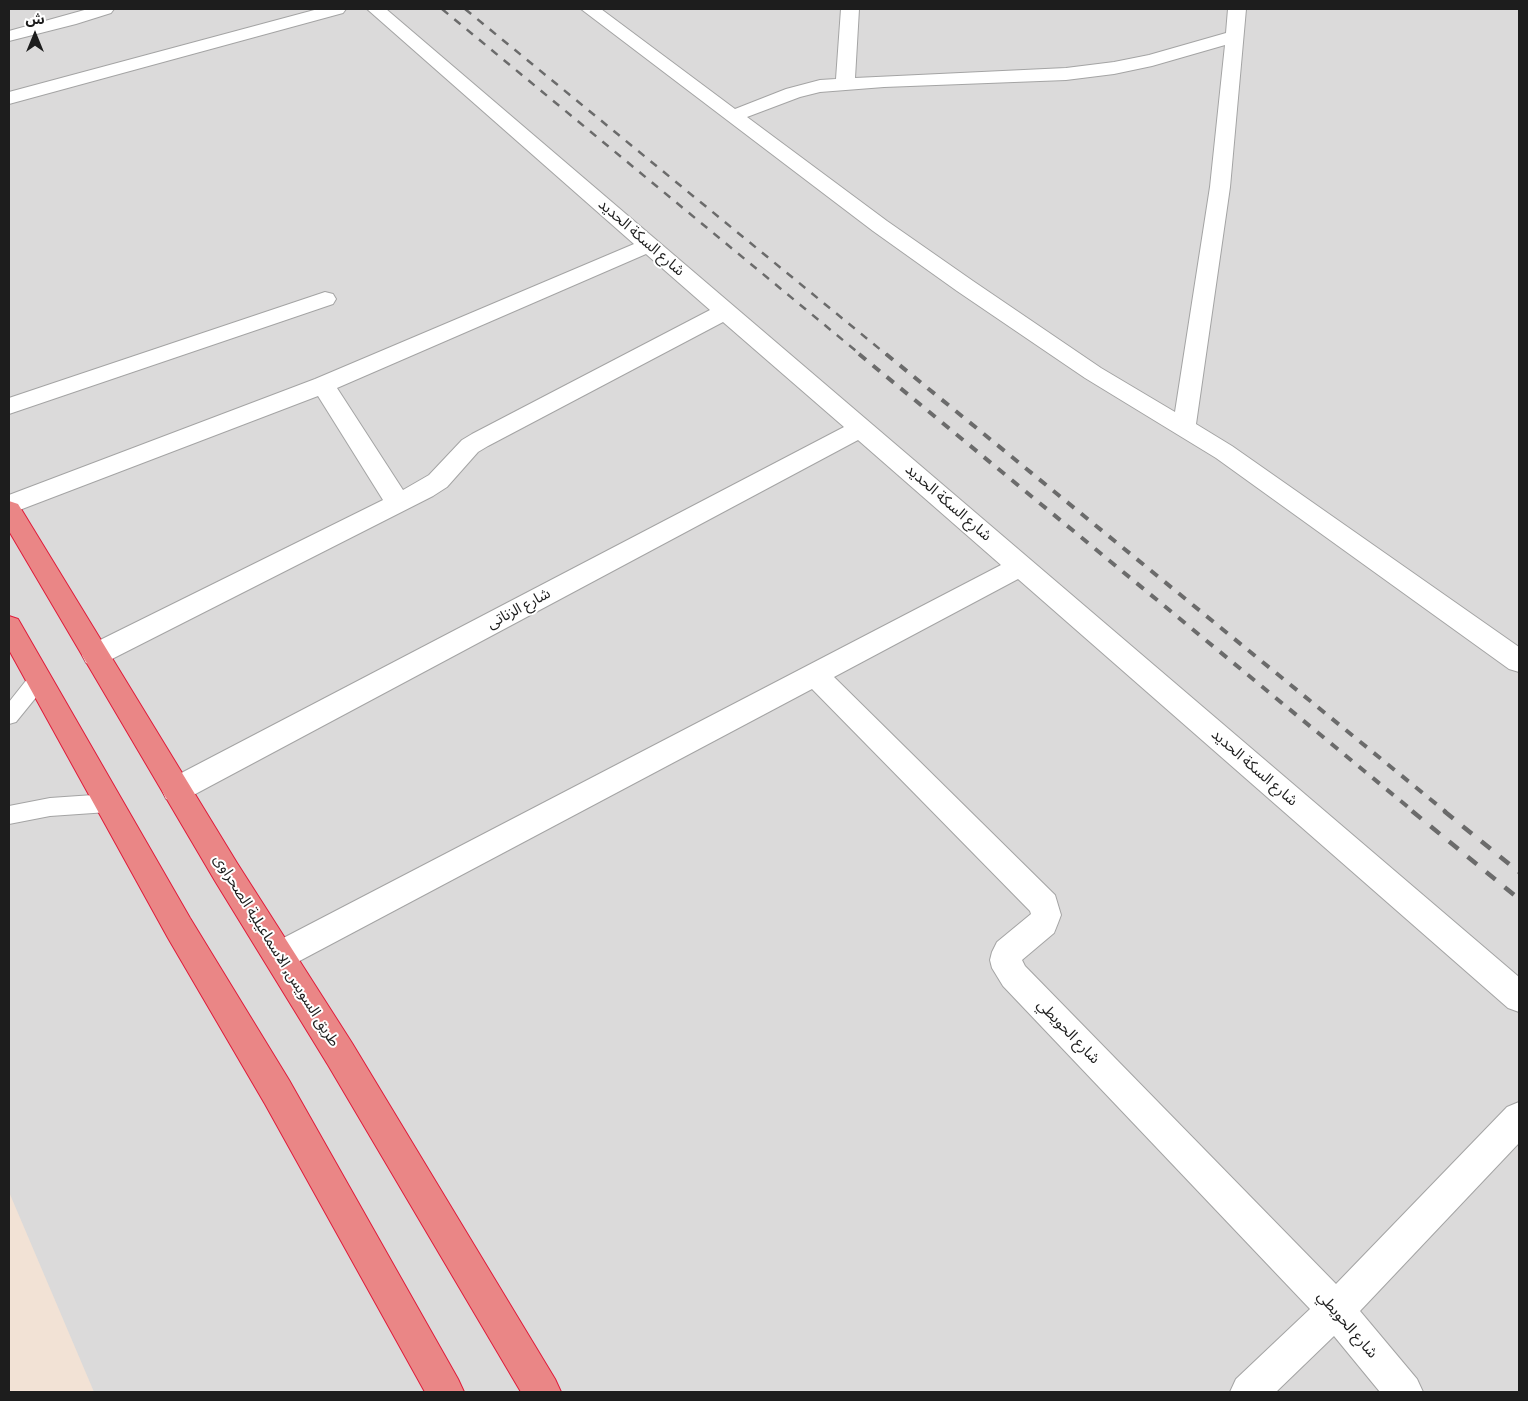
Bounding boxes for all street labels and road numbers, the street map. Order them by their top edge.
street label: شارع السكة الحديد [594,196,688,280]
street label: شارع السكة الحديد [901,461,995,545]
street label: شارع الزناتى [484,585,554,633]
street label: شارع السكة الحديد [1207,726,1301,810]
street label: طريق السويس, الاسماعيلية الصحراوى [209,852,343,1050]
street label: شارع الحويطي [1033,996,1103,1068]
street label: شارع الحويطي [1313,1288,1381,1362]

